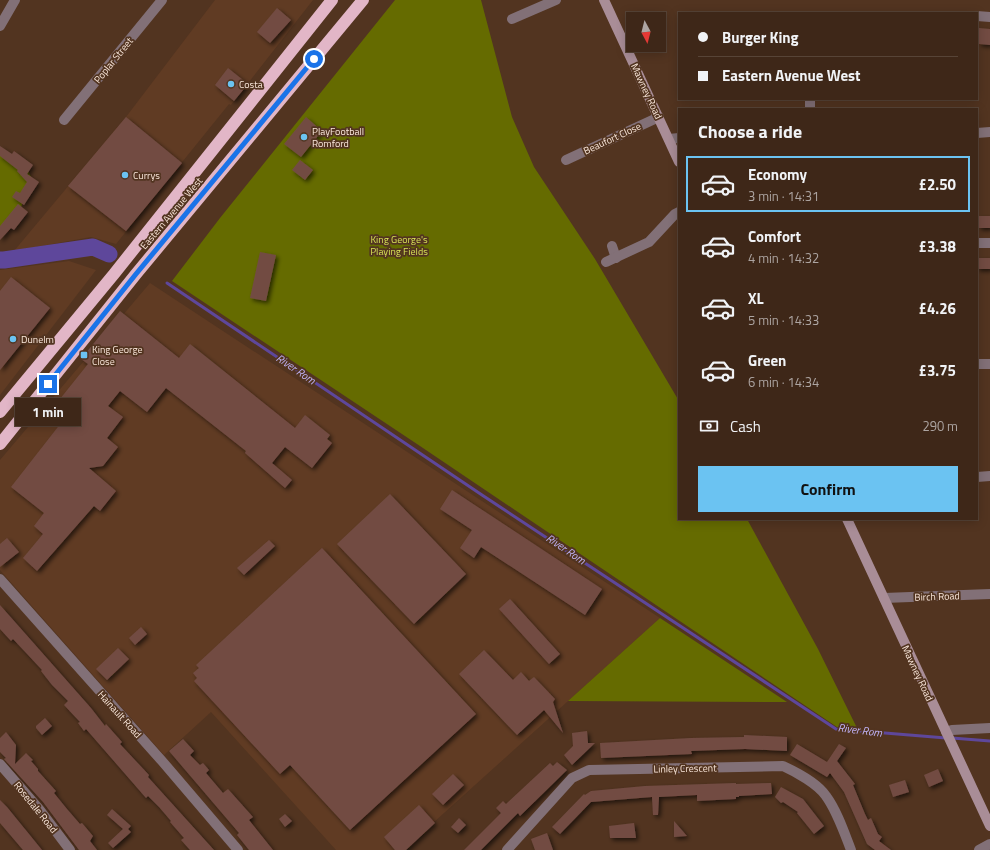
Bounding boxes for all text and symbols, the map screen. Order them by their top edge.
north arrow [626,12,666,52]
map controls [626,12,666,52]
text: Burger King [722,26,799,49]
street label: Poplar Street [90,34,137,86]
route start [305,50,323,68]
street label: Mawney Road [627,61,666,122]
text: Eastern Avenue West [722,64,861,87]
place label: Costa [239,77,263,92]
marker: Costa [226,79,236,89]
text: Choose a ride [698,118,802,145]
street label: Beaufort Close [581,119,643,158]
place label: PlayFootball Romford [312,124,364,151]
marker: PlayFootball Romford [299,132,309,142]
text: Economy [748,163,807,186]
icon: car [700,166,736,202]
place label: Currys [133,168,160,183]
marker: Currys [120,170,130,180]
text: £2.50 [919,173,956,196]
street label: Eastern Avenue West [137,174,206,253]
text: 3 min · 14:31 [748,186,819,206]
text: Comfort [748,225,801,248]
icon: car [700,228,736,264]
park label: King George's Playing Fields [370,232,428,259]
text: £3.38 [919,235,956,258]
text: 4 min · 14:32 [748,248,819,268]
text: XL [748,287,764,310]
icon: car [700,290,736,326]
text: £4.26 [919,297,956,320]
text: 5 min · 14:33 [748,310,819,330]
place label: Dunelm [21,332,54,347]
marker: Dunelm [8,334,18,344]
place label: King George Close [92,342,143,369]
text: Green [748,349,786,372]
marker: King George Close [79,350,89,360]
water label: River Rom [273,350,319,388]
icon: car [700,352,736,388]
text: £3.75 [919,359,956,382]
text: 6 min · 14:34 [748,372,819,392]
route end [39,375,57,393]
callout: 1 min [15,398,81,426]
text: 1 min [32,402,64,422]
icon: cash [698,415,720,437]
text: Cash [730,415,761,438]
text: 290 m [922,416,958,436]
button: Confirm [698,466,958,512]
water label: River Rom [543,530,589,568]
street label: Birch Road [914,588,960,605]
street label: Mawney Road [898,643,937,704]
street label: Hainault Road [94,687,145,741]
water label: River Rom [837,719,883,741]
street label: Linley Crescent [653,760,717,777]
street label: Rosedale Road [10,778,61,836]

